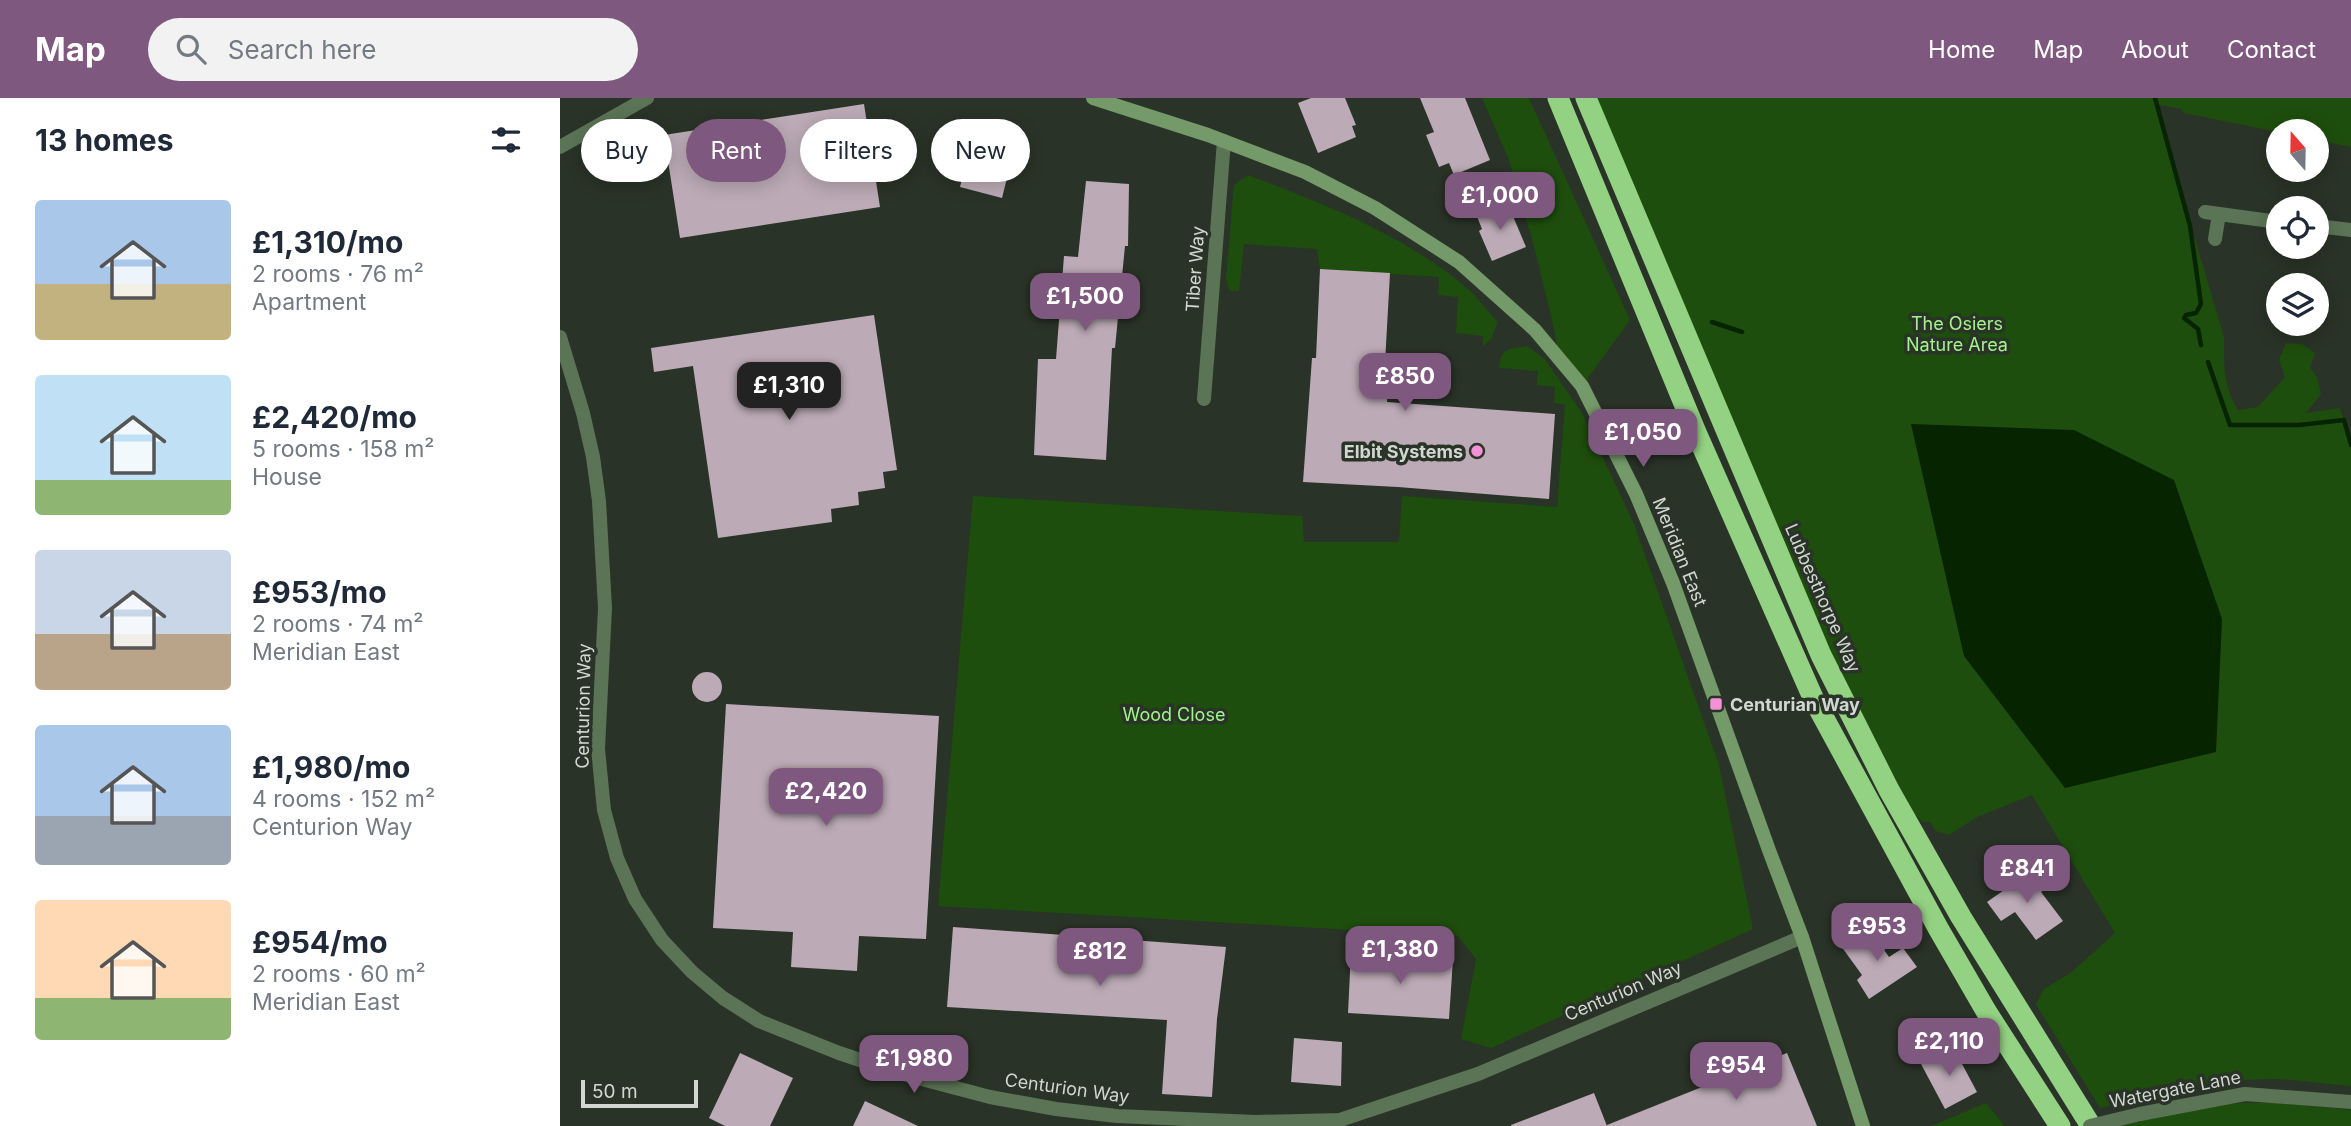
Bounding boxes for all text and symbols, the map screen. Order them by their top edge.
search box [148,18,638,81]
text: Map [35,29,106,69]
icon: search [172,30,210,68]
text: Search here [228,34,376,65]
text: Home [1928,35,1995,64]
text: Map [2033,35,2083,64]
text: About [2121,35,2189,64]
text: Contact [2227,35,2316,64]
chip: Buy [581,119,672,182]
chip: Rent [686,119,786,182]
chip: Filters [800,119,917,182]
chip: New [931,119,1030,182]
north arrow [2266,119,2329,182]
map controls [2266,119,2329,336]
icon: filters [487,121,525,159]
text: 13 homes [35,122,174,158]
pin: £1,000 [1443,172,1557,232]
text: £1,000 [1461,181,1539,209]
button: locate [2266,196,2329,259]
text: £1,310/mo [252,224,403,260]
street label: Tiber Way [1182,225,1208,313]
icon: home [91,228,175,312]
text: 2 rooms · 76 m² [252,260,424,288]
button: layers [2266,273,2329,336]
pin: £1,500 [1028,274,1142,333]
text: £1,500 [1046,282,1124,310]
text: Apartment [252,288,366,316]
park label: The Osiers Nature Area [1906,313,2008,355]
pin: £850 [1364,354,1446,413]
pin: £1,310 [732,362,846,422]
text: £850 [1375,362,1435,390]
text: £1,310 [753,371,825,399]
text: £2,420/mo [252,399,417,435]
icon: home [91,403,175,487]
pin: £1,050 [1586,410,1700,469]
text: £1,050 [1604,418,1682,446]
text: 5 rooms · 158 m² [252,435,435,463]
place label: Elbit Systems [1344,441,1463,462]
marker: Elbit Systems [1469,443,1485,459]
text: House [252,463,322,491]
street label: Meridian East [1649,494,1711,610]
street label: Lubbesthorpe Way [1781,520,1865,676]
text: £953/mo [252,574,387,610]
icon: home [91,578,175,662]
text: 2 rooms · 74 m² [252,610,424,638]
text: Meridian East [252,638,400,666]
street label: Centurion Way [571,643,595,769]
place label: Centurian Way [1730,694,1860,715]
marker: Centurian Way [1708,696,1724,712]
park label: Wood Close [1123,704,1225,725]
text: £1,980/mo [252,749,410,785]
icon: home [91,753,175,837]
pin: £2,420 [769,768,883,828]
text: £2,420 [785,777,867,805]
text: 4 rooms · 152 m² [252,785,435,813]
text: Centurion Way [252,813,412,841]
pin: £841 [1986,846,2068,905]
text: £841 [2000,854,2054,882]
pin: £953 [1836,904,1918,963]
text: £953 [1847,912,1907,940]
text: £954/mo [252,924,388,960]
pin: £1,380 [1343,926,1457,986]
icon: home [91,928,175,1012]
pin: £812 [1059,928,1141,988]
text: £1,380 [1361,935,1439,963]
text: £812 [1073,937,1127,965]
street label: Centurion Way [1561,957,1685,1025]
text: 2 rooms · 60 m² [252,960,426,988]
text: Meridian East [252,988,400,1016]
pin: £2,110 [1892,1018,2006,1078]
text: £2,110 [1914,1027,1984,1055]
pin: £1,980 [857,1035,971,1095]
pin: £954 [1695,1042,1777,1102]
text: £1,980 [875,1044,953,1072]
text: £954 [1706,1051,1766,1079]
street label: Watergate Lane [2107,1066,2243,1112]
street label: Centurion Way [1003,1069,1131,1107]
scale bar [581,1077,698,1109]
text: 50 m [592,1080,638,1103]

